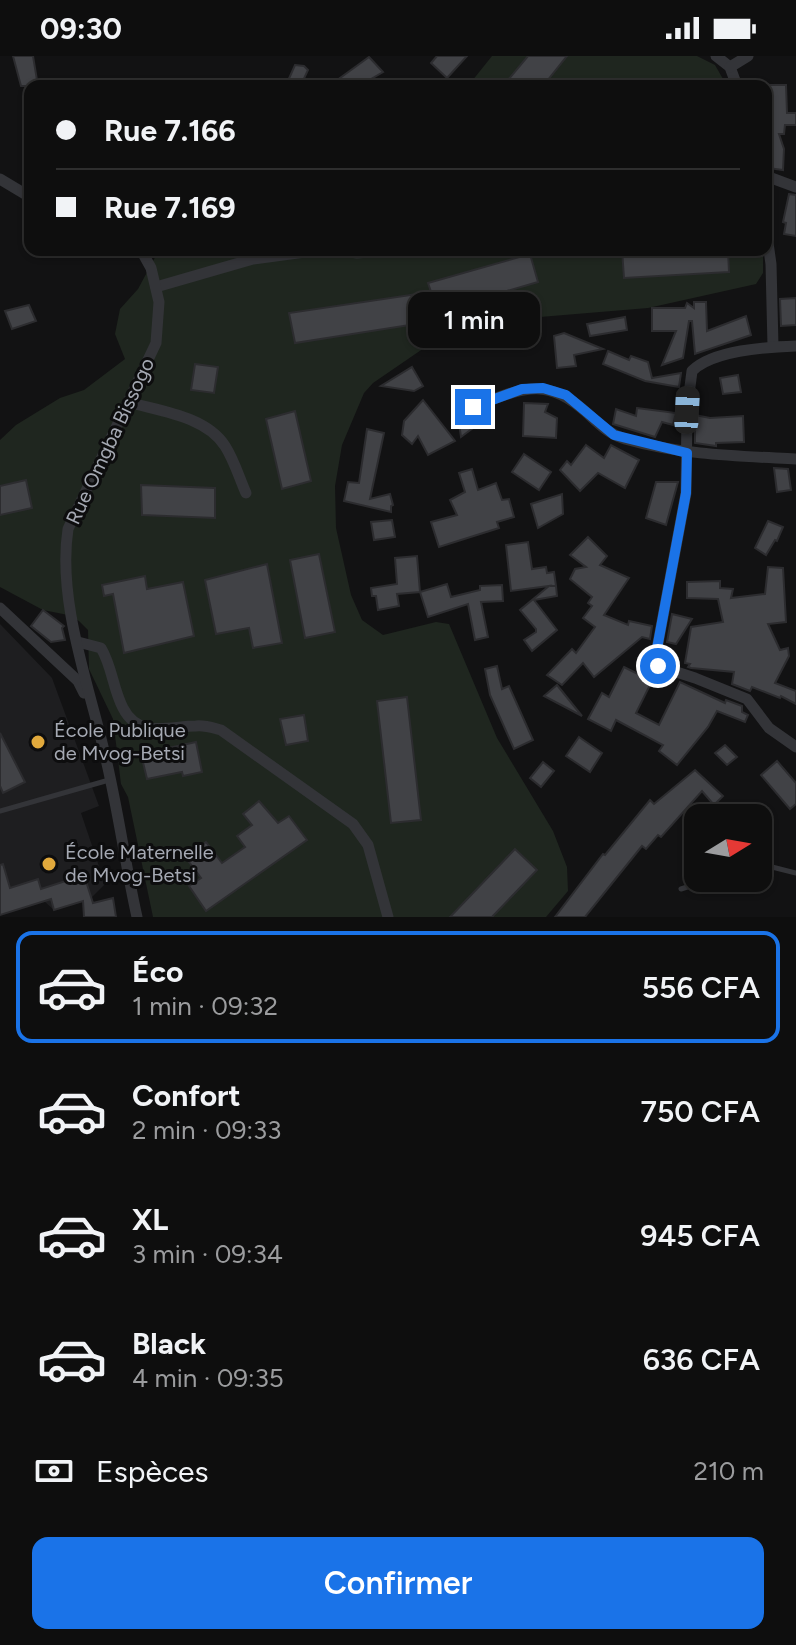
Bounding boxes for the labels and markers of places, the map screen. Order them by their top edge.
place label: École Publique de Mvog-Betsi [54,718,186,765]
marker: École Publique de Mvog-Betsi [29,733,47,751]
place label: École Maternelle de Mvog-Betsi [65,840,214,887]
marker: École Maternelle de Mvog-Betsi [40,855,58,873]

